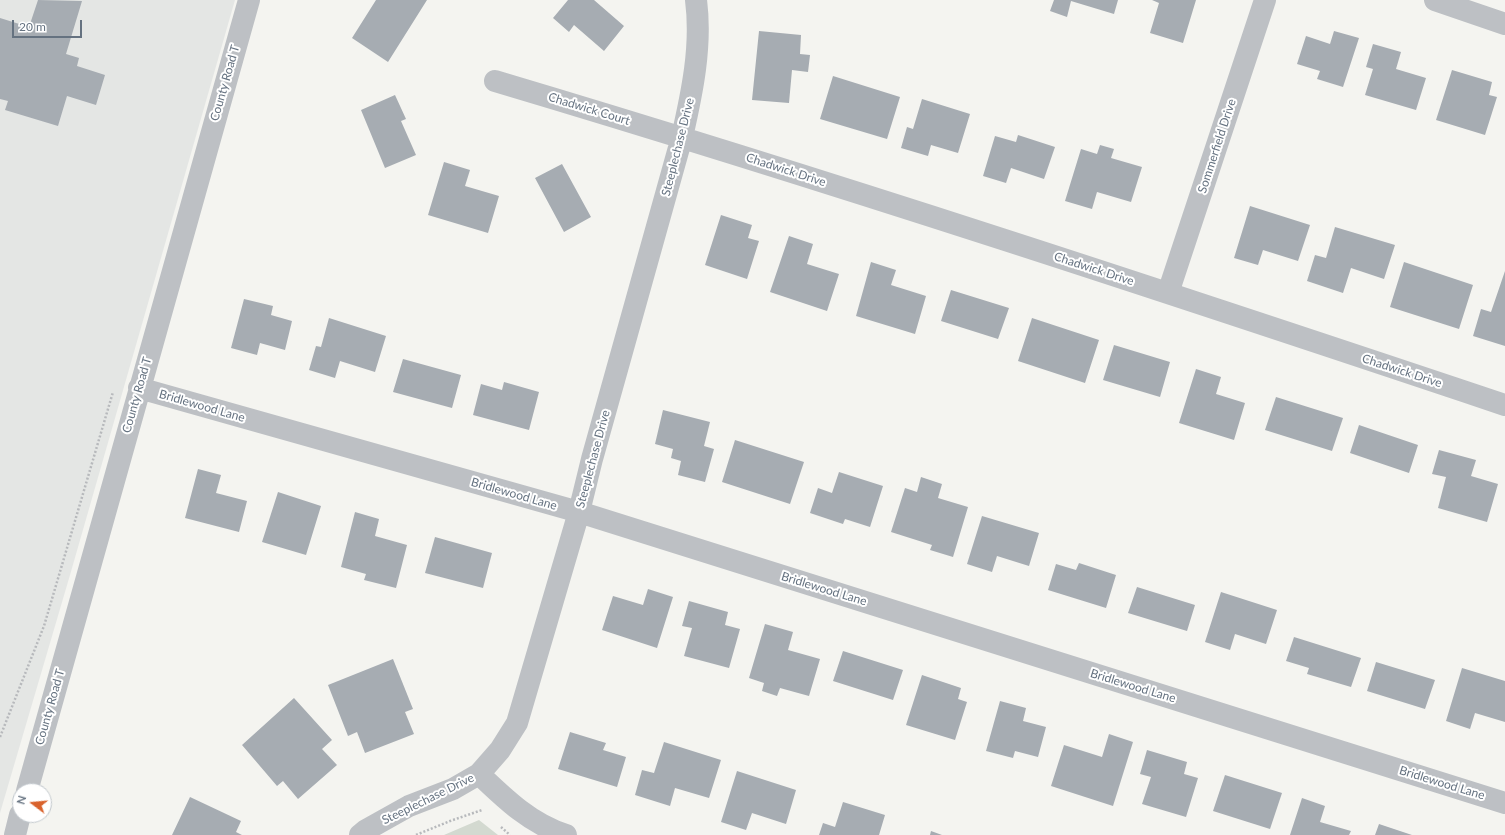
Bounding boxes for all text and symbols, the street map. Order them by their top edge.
scale bar [14,12,84,38]
text: 20 m [19,19,46,34]
street label: County Road T [207,43,243,123]
street label: Chadwick Court [546,90,632,128]
street label: Steeplechase Drive [659,96,697,198]
street label: Sommerfield Drive [1195,97,1239,195]
street label: Chadwick Drive [744,150,828,190]
street label: Chadwick Drive [1052,249,1136,289]
street label: Chadwick Drive [1360,351,1444,391]
street label: County Road T [119,355,155,435]
street label: Bridlewood Lane [157,387,247,425]
street label: Steeplechase Drive [573,409,613,509]
street label: Bridlewood Lane [469,475,559,513]
street label: Bridlewood Lane [780,569,868,609]
street label: Bridlewood Lane [1089,666,1177,706]
street label: County Road T [32,667,68,747]
street label: Bridlewood Lane [1398,763,1486,803]
street label: Steeplechase Drive [380,770,476,828]
north arrow [12,783,52,823]
text: N [14,794,28,806]

